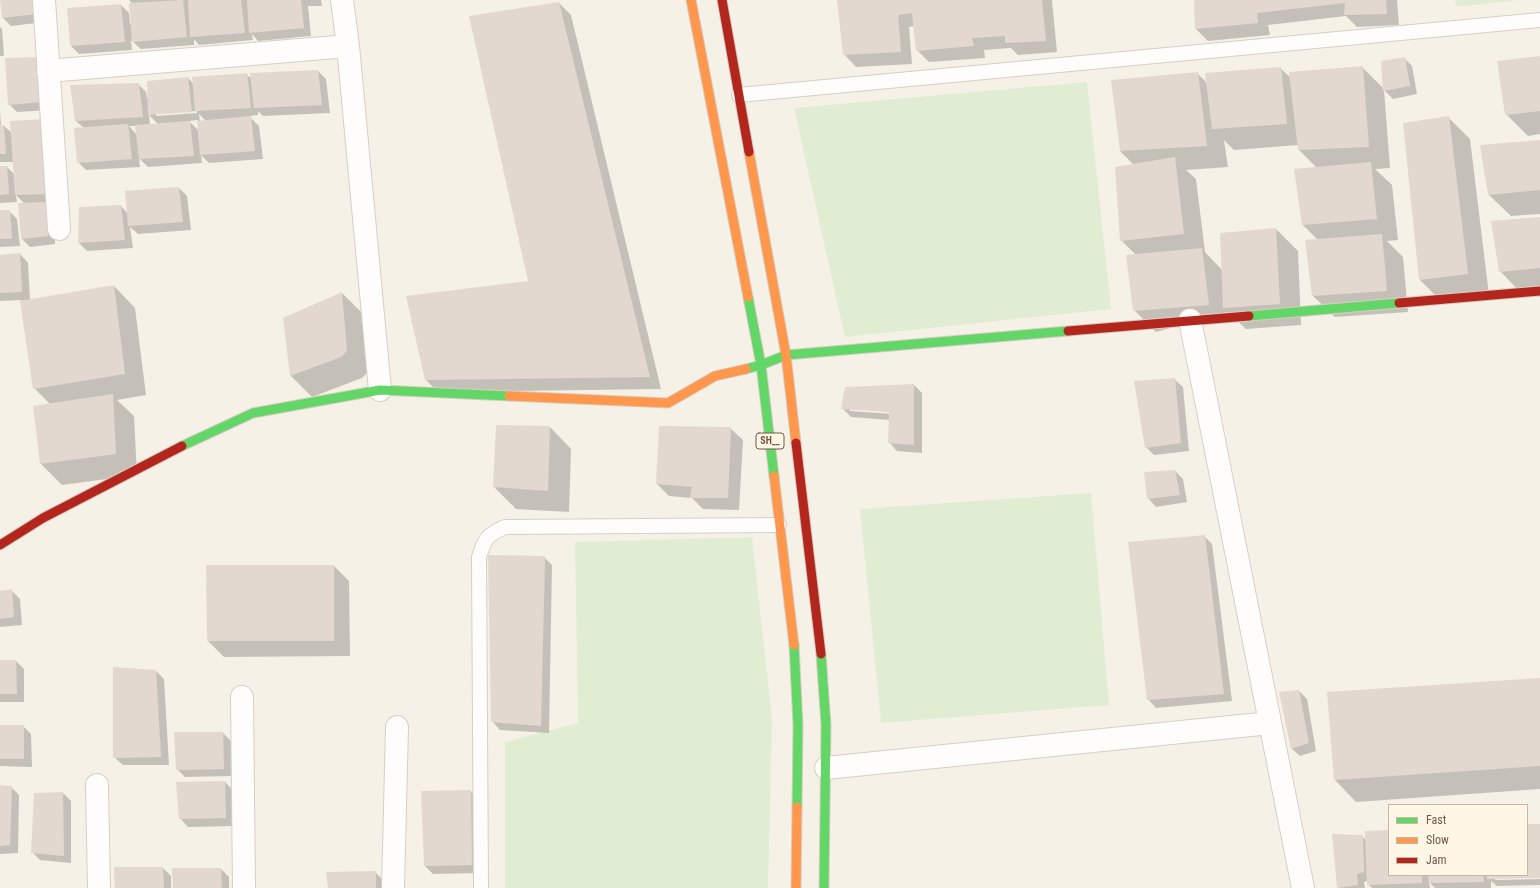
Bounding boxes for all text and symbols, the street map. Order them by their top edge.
road number: SH__ [756,433,784,449]
legend [1388,804,1528,876]
text: Fast [1426,813,1446,827]
text: Slow [1426,833,1449,847]
text: Jam [1426,853,1447,867]

